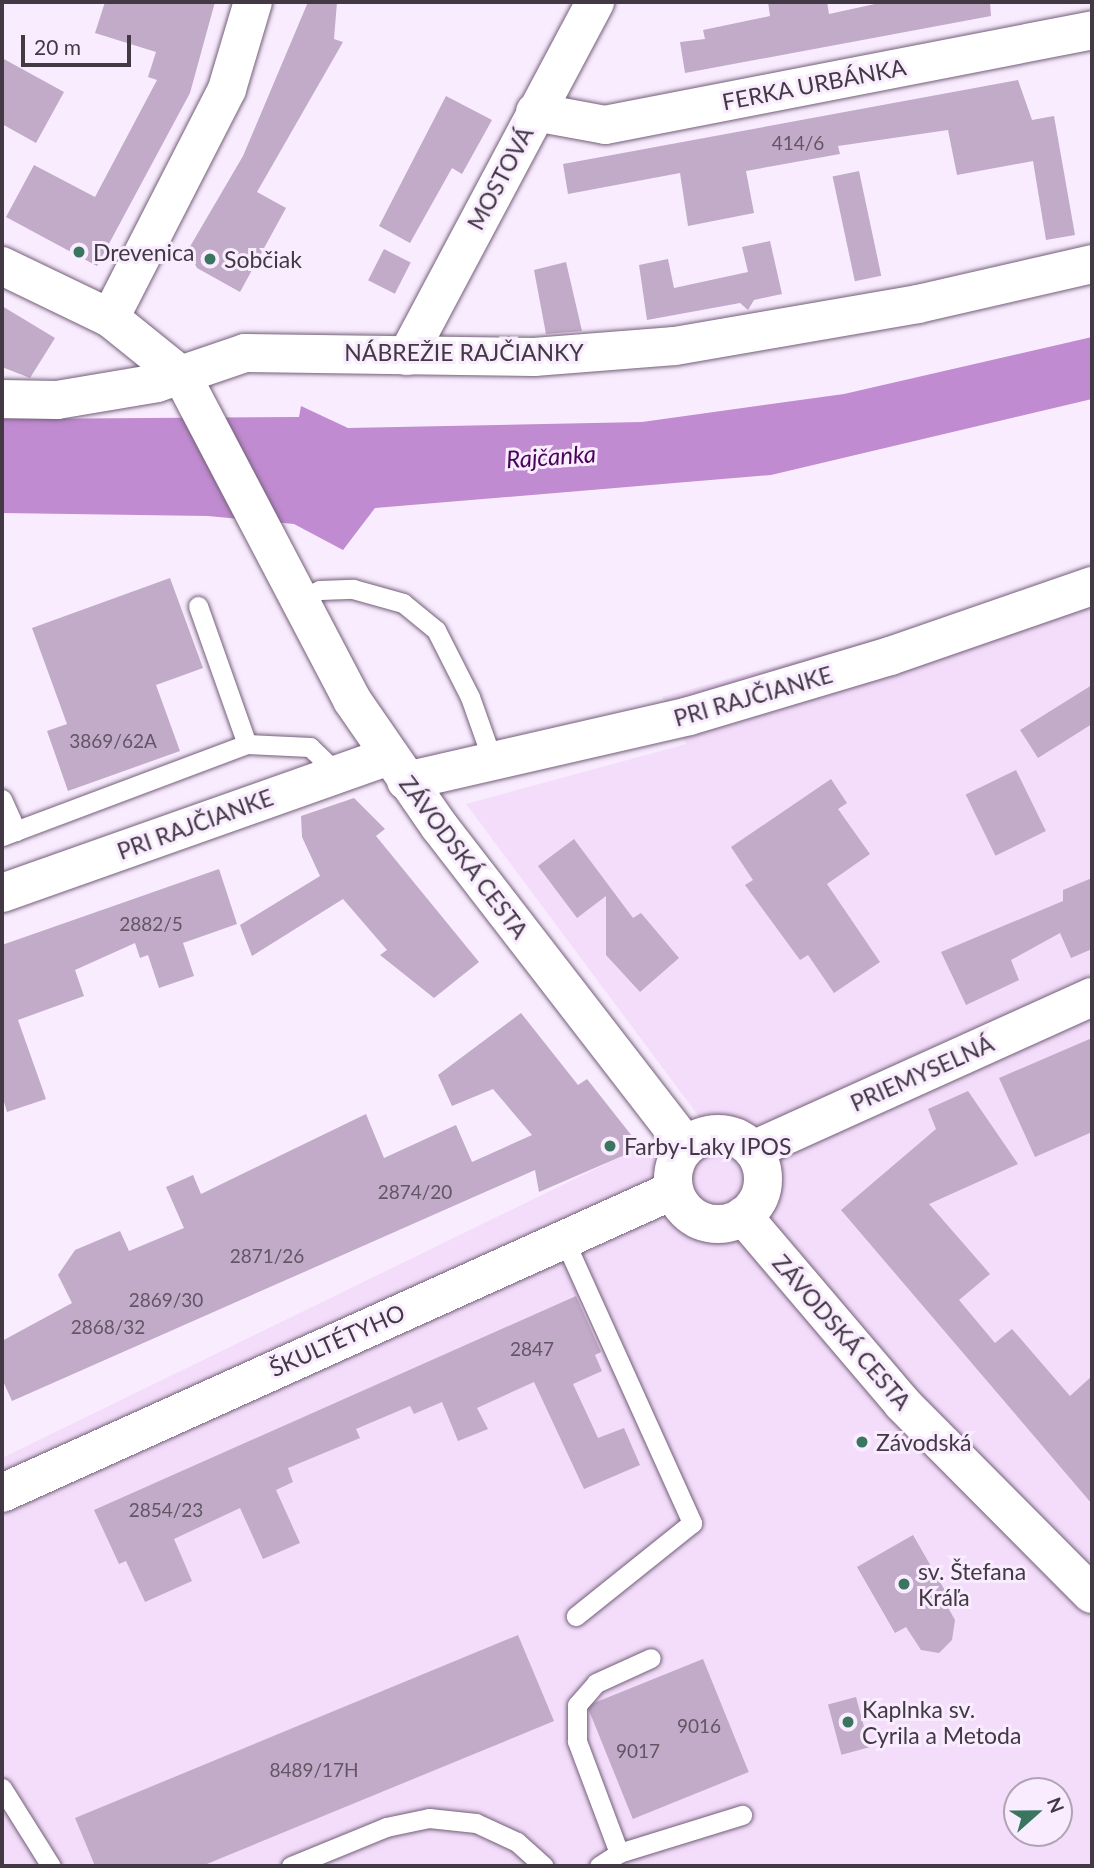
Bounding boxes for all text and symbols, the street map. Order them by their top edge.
scale bar [24,21,135,65]
text: 20 m [34,34,81,59]
street label: FERKA URBÁNKA [719,53,909,115]
street label: MOSTOVÁ [461,122,539,234]
house number: 414/6 [772,132,824,154]
place label: Drevenica [93,238,194,266]
marker: Drevenica [71,244,87,260]
place label: Sobčiak [224,245,302,273]
marker: Sobčiak [202,251,218,267]
street label: NÁBREŽIE RAJČIANKY [344,338,584,366]
water label: Rajčanka [505,438,597,474]
street label: PRI RAJČIANKE [671,660,835,732]
house number: 3869/62A [69,730,157,752]
street label: ZÁVODSKÁ CESTA [394,770,534,944]
street label: PRI RAJČIANKE [113,783,277,865]
house number: 2882/5 [119,913,183,935]
street label: PRIEMYSELNÁ [846,1029,998,1117]
place label: Farby-Laky IPOS [624,1132,792,1160]
marker: Farby-Laky IPOS [602,1138,618,1154]
house number: 2874/20 [378,1181,452,1203]
house number: 2871/26 [230,1245,304,1267]
street label: ZÁVODSKÁ CESTA [767,1249,917,1415]
house number: 2869/30 [129,1289,203,1311]
street label: ŠKULTÉTYHO [265,1298,409,1382]
house number: 2868/32 [71,1316,145,1338]
house number: 2847 [510,1338,554,1360]
place label: Závodská [876,1428,971,1456]
marker: Závodská [854,1434,870,1450]
house number: 2854/23 [129,1499,203,1521]
place label: sv. Štefana Kráľa [918,1557,1026,1611]
marker: sv. Štefana Kráľa [896,1576,912,1592]
place label: Kaplnka sv. Cyrila a Metoda [862,1695,1021,1749]
marker: Kaplnka sv. Cyrila a Metoda [840,1714,856,1730]
house number: 9016 [677,1715,721,1737]
house number: 9017 [616,1740,660,1762]
house number: 8489/17H [269,1759,359,1781]
north arrow [1003,1777,1073,1847]
text: N [1043,1794,1070,1816]

